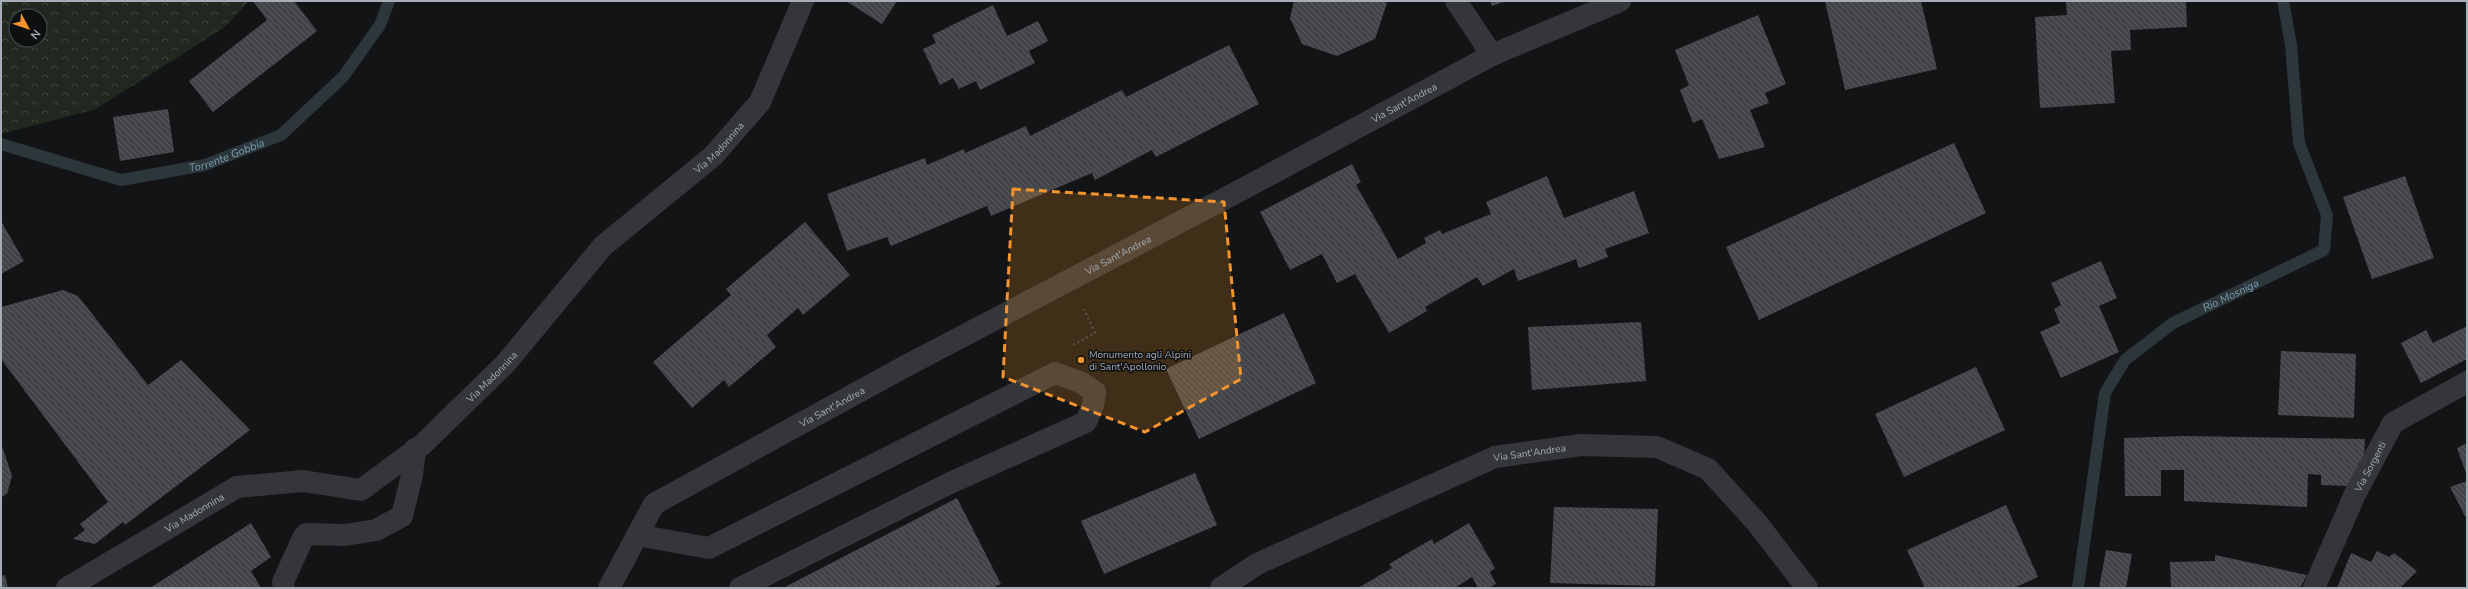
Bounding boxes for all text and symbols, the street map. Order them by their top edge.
north arrow [8,8,48,48]
text: N [27,26,44,42]
street label: Via Sant'Andrea [1368,80,1440,127]
street label: Via Madonnina [690,119,748,178]
water label: Torrente Gobbia [188,135,267,176]
street label: Via Sant'Andrea [1082,232,1154,279]
water label: Rio Mosniga [2200,276,2262,316]
place label: Monumento agli Alpini di Sant'Apollonio [1089,348,1191,374]
street label: Via Madonnina [463,349,521,407]
marker: Monumento agli Alpini di Sant'Apollonio [1076,355,1086,365]
street label: Via Sant'Andrea [796,384,868,432]
street label: Via Sorgenti [2351,439,2390,495]
street label: Via Sant'Andrea [1491,441,1567,465]
street label: Via Madonnina [161,490,227,537]

